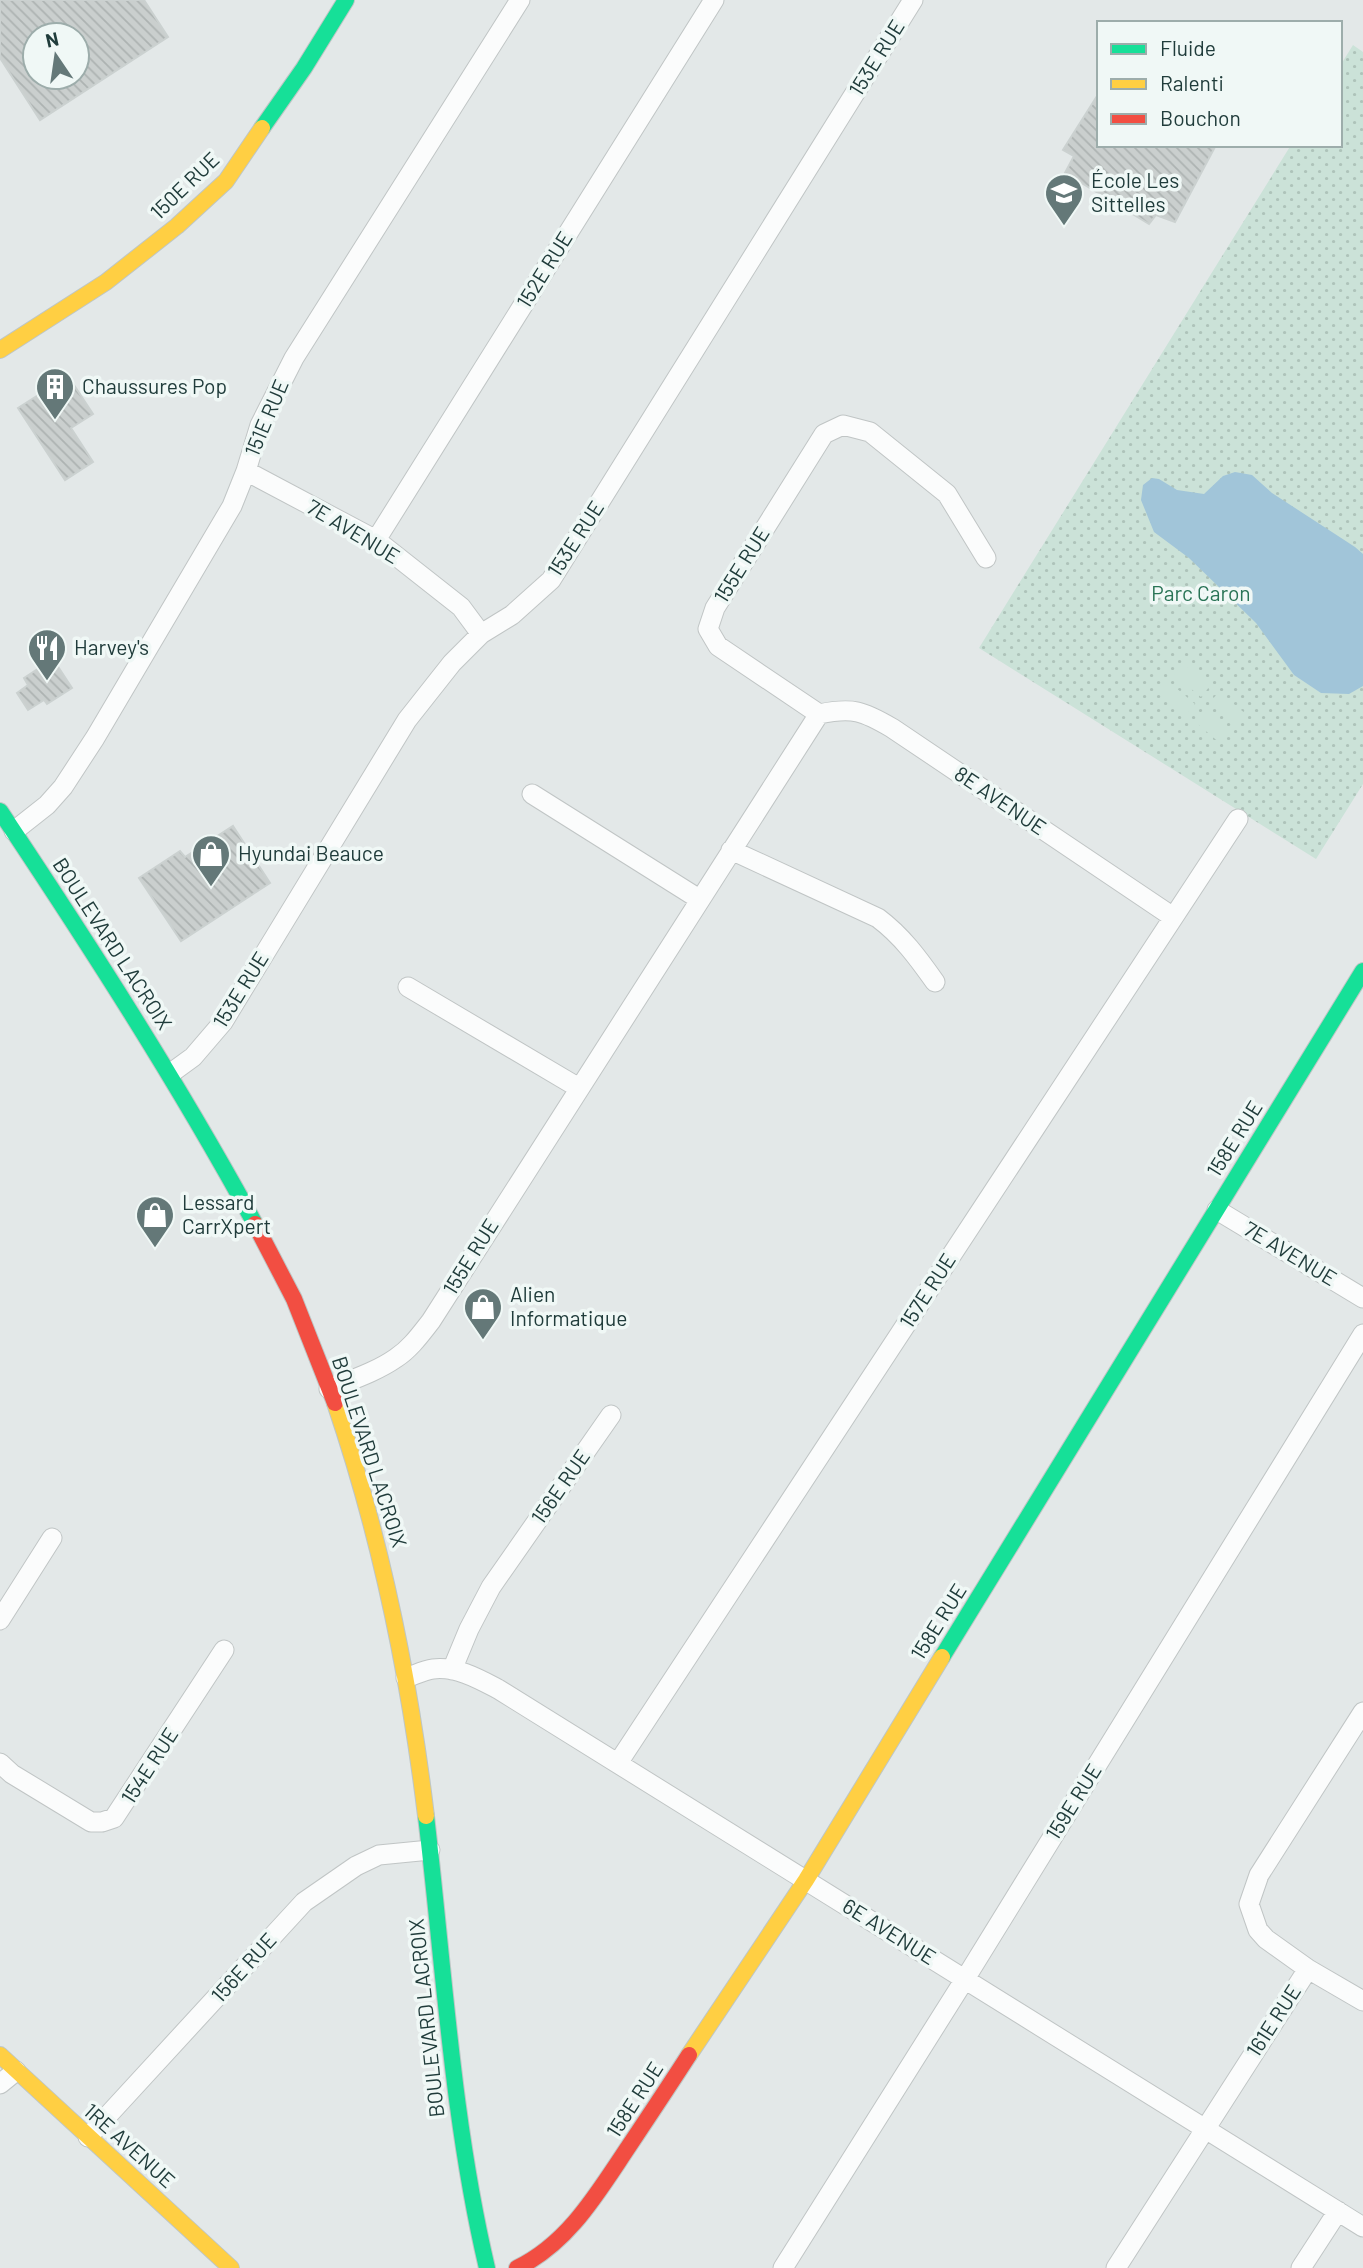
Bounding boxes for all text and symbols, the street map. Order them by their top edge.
street label: 153E RUE [843,15,909,100]
north arrow [21,21,91,91]
legend [1097,21,1342,147]
text: N [43,26,61,52]
text: Fluide [1160,35,1216,60]
text: Ralenti [1160,70,1224,95]
text: Bouchon [1160,105,1241,130]
street label: 150E RUE [144,146,224,224]
place label: École Les Sittelles [1091,167,1179,216]
school or university icon: École Les Sittelles [1043,172,1085,227]
street label: 152E RUE [510,226,577,312]
building icon: Chaussures Pop [34,366,76,421]
place label: Chaussures Pop [82,373,227,398]
street label: 151E RUE [238,375,293,460]
street label: 7E AVENUE [303,493,405,568]
street label: 153E RUE [541,496,608,581]
street label: 155E RUE [708,522,774,607]
park label: Parc Caron [1151,580,1251,605]
restaurant icon: Harvey's [26,627,68,682]
place label: Harvey's [74,634,149,659]
street label: 8E AVENUE [950,760,1051,839]
shop icon: Hyundai Beauce [190,833,232,888]
place label: Hyundai Beauce [238,840,384,865]
street label: BOULEVARD LACROIX [48,853,178,1034]
street label: 153E RUE [207,947,273,1032]
street label: 158E RUE [1201,1095,1267,1181]
place label: Lessard CarrXpert [182,1189,271,1238]
shop icon: Lessard CarrXpert [134,1194,176,1249]
street label: 155E RUE [437,1214,503,1299]
street label: 7E AVENUE [1240,1215,1342,1290]
street label: 157E RUE [893,1248,960,1332]
place label: Alien Informatique [510,1281,627,1330]
shop icon: Alien Informatique [462,1286,504,1341]
street label: BOULEVARD LACROIX [328,1353,413,1550]
street label: 156E RUE [525,1444,594,1528]
street label: 158E RUE [905,1578,971,1664]
street label: 154E RUE [115,1722,183,1808]
street label: 159E RUE [1040,1758,1106,1844]
street label: 6E AVENUE [839,1892,941,1969]
street label: BOULEVARD LACROIX [403,1918,448,2119]
street label: 156E RUE [205,1927,281,2007]
street label: 161E RUE [1240,1979,1305,2061]
street label: 158E RUE [600,2057,667,2142]
street label: 1RE AVENUE [79,2097,181,2192]

